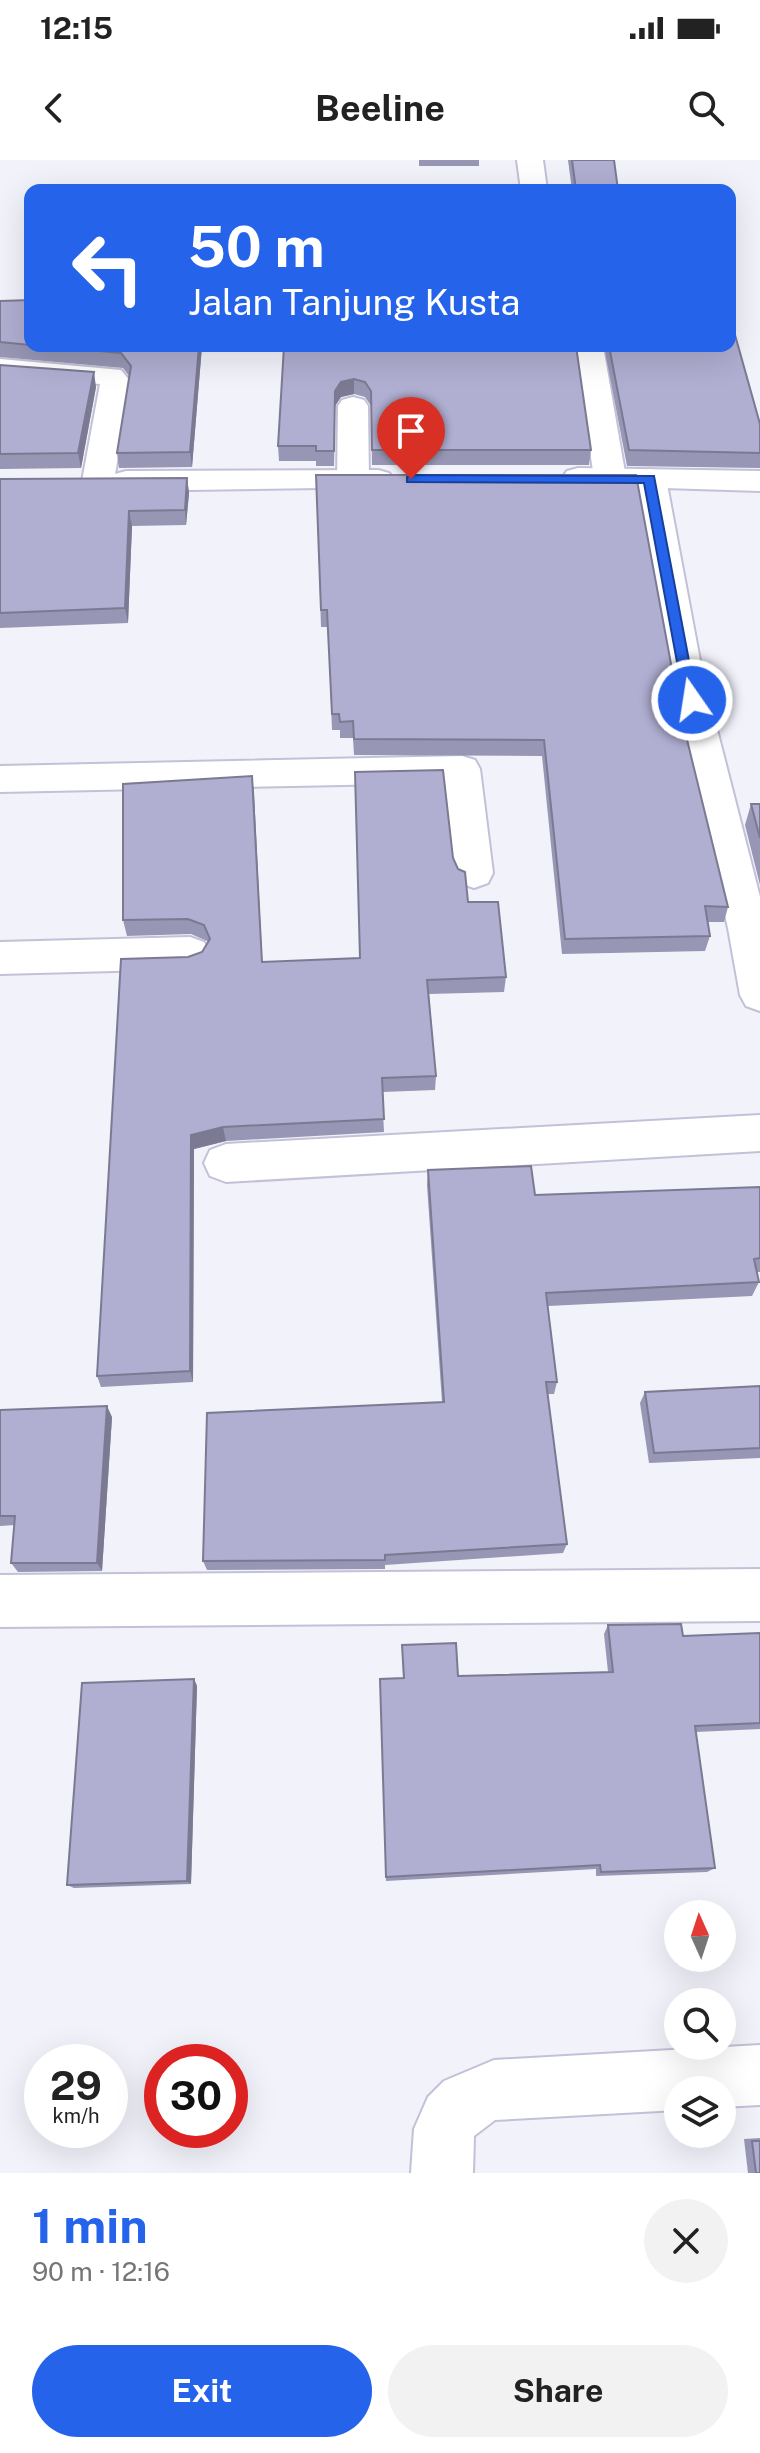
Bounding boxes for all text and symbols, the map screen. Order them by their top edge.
text: 12:15 [40,10,113,46]
icon: back [32,86,76,130]
icon: search [684,86,728,130]
text: Beeline [315,87,445,129]
text: 50 m [188,214,325,280]
icon: left [56,216,160,320]
text: Jalan Tanjung Kusta [188,281,520,323]
pin [377,397,445,479]
icon: arrive [389,409,433,453]
position arrow [650,658,734,742]
north arrow [664,1900,736,1972]
map controls [664,1900,736,2148]
button: search [664,1988,736,2060]
speed limit sign: 30 [144,2044,248,2148]
text: 29 [50,2062,102,2109]
button: layers [664,2076,736,2148]
text: km/h [52,2104,100,2128]
text: 1 min [32,2197,148,2254]
button: close [644,2199,728,2283]
text: 90 m · 12:16 [32,2256,170,2287]
button: Exit [32,2345,372,2437]
button: Share [388,2345,728,2437]

